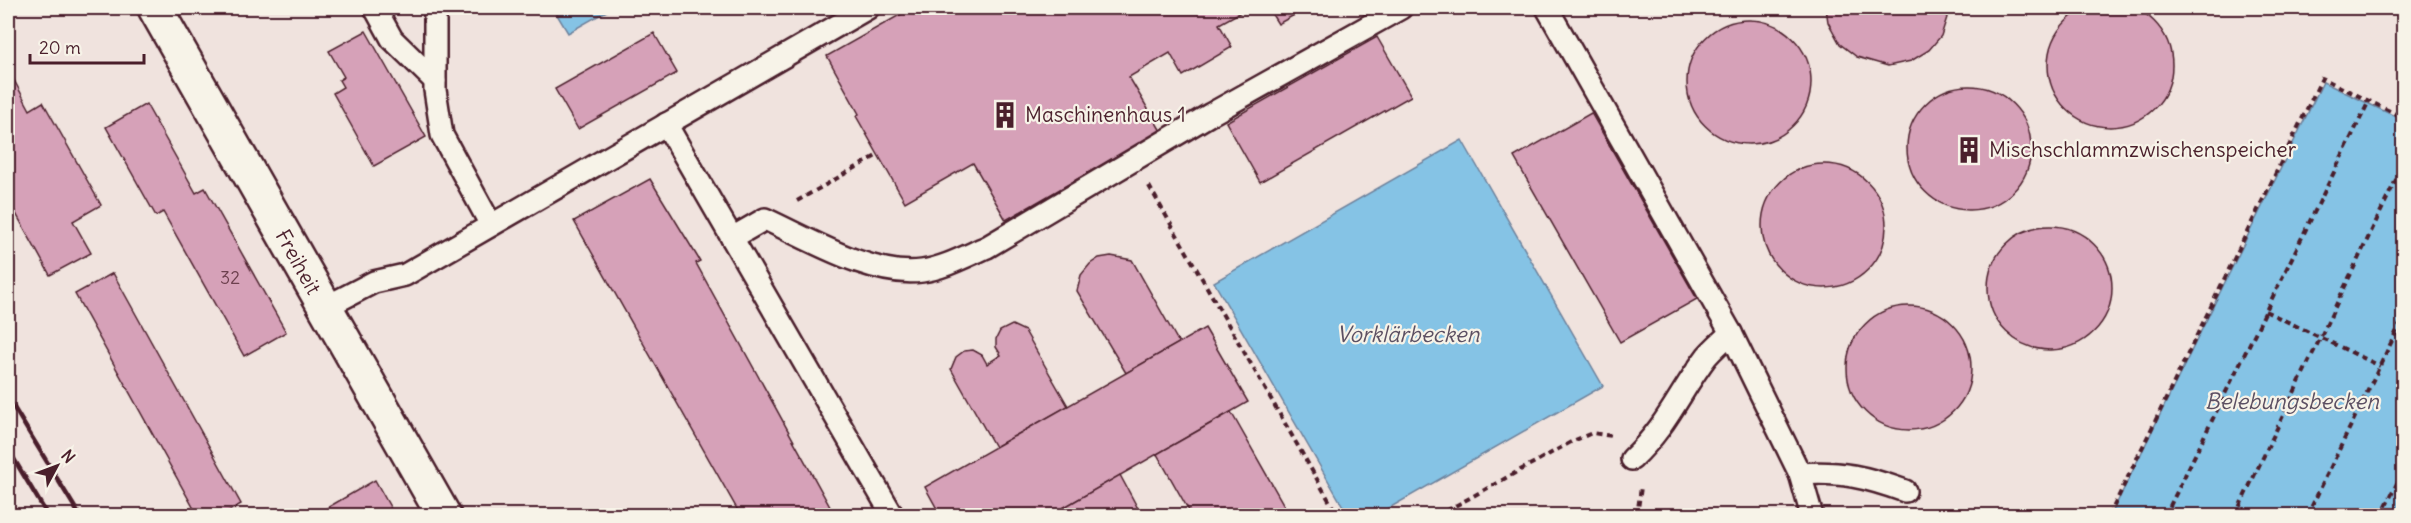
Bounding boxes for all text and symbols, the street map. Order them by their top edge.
scale bar [30,27,144,65]
text: 20 m [39,36,81,59]
building icon: Maschinenhaus 1 [990,100,1020,130]
place label: Maschinenhaus 1 [1025,101,1186,128]
building icon: Mischschlammzwischenspeicher [1954,135,1984,165]
place label: Mischschlammzwischenspeicher [1989,136,2297,163]
street label: Freiheit [270,225,327,299]
house number: 32 [220,266,240,289]
water label: Vorklärbecken [1337,320,1481,348]
water label: Belebungsbecken [2205,387,2380,415]
north arrow [27,436,87,496]
text: N [57,445,79,467]

